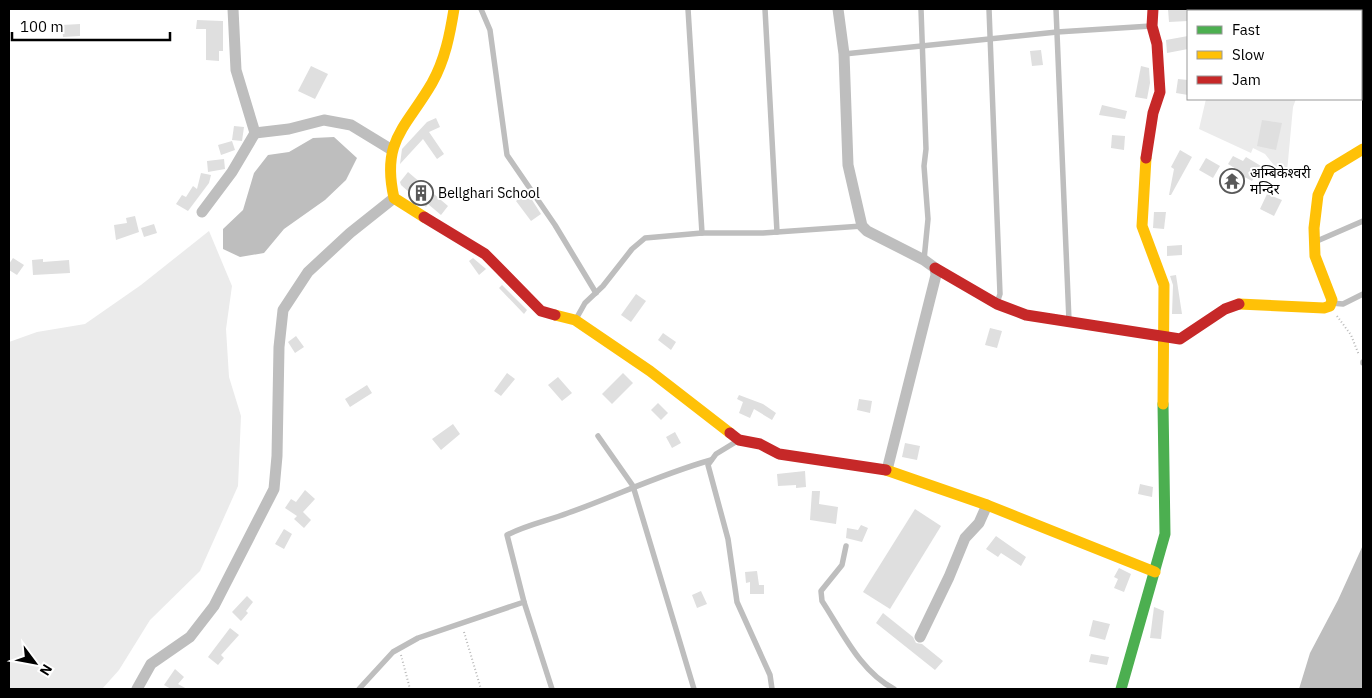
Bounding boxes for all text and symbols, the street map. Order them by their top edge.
scale bar [12,10,170,42]
legend [1187,10,1362,100]
text: 100 m [20,17,64,36]
text: Fast [1232,20,1260,39]
text: Slow [1232,45,1265,64]
text: Jam [1232,70,1261,89]
place label: अम्बिकेश्‍वरी मन्दिर [1250,164,1311,198]
temple icon: अम्बिकेश्‍वरी मन्दिर [1219,168,1245,194]
building icon: Bellghari School [408,180,434,206]
place label: Bellghari School [438,184,540,202]
north arrow [10,638,60,688]
text: N [36,661,56,679]

